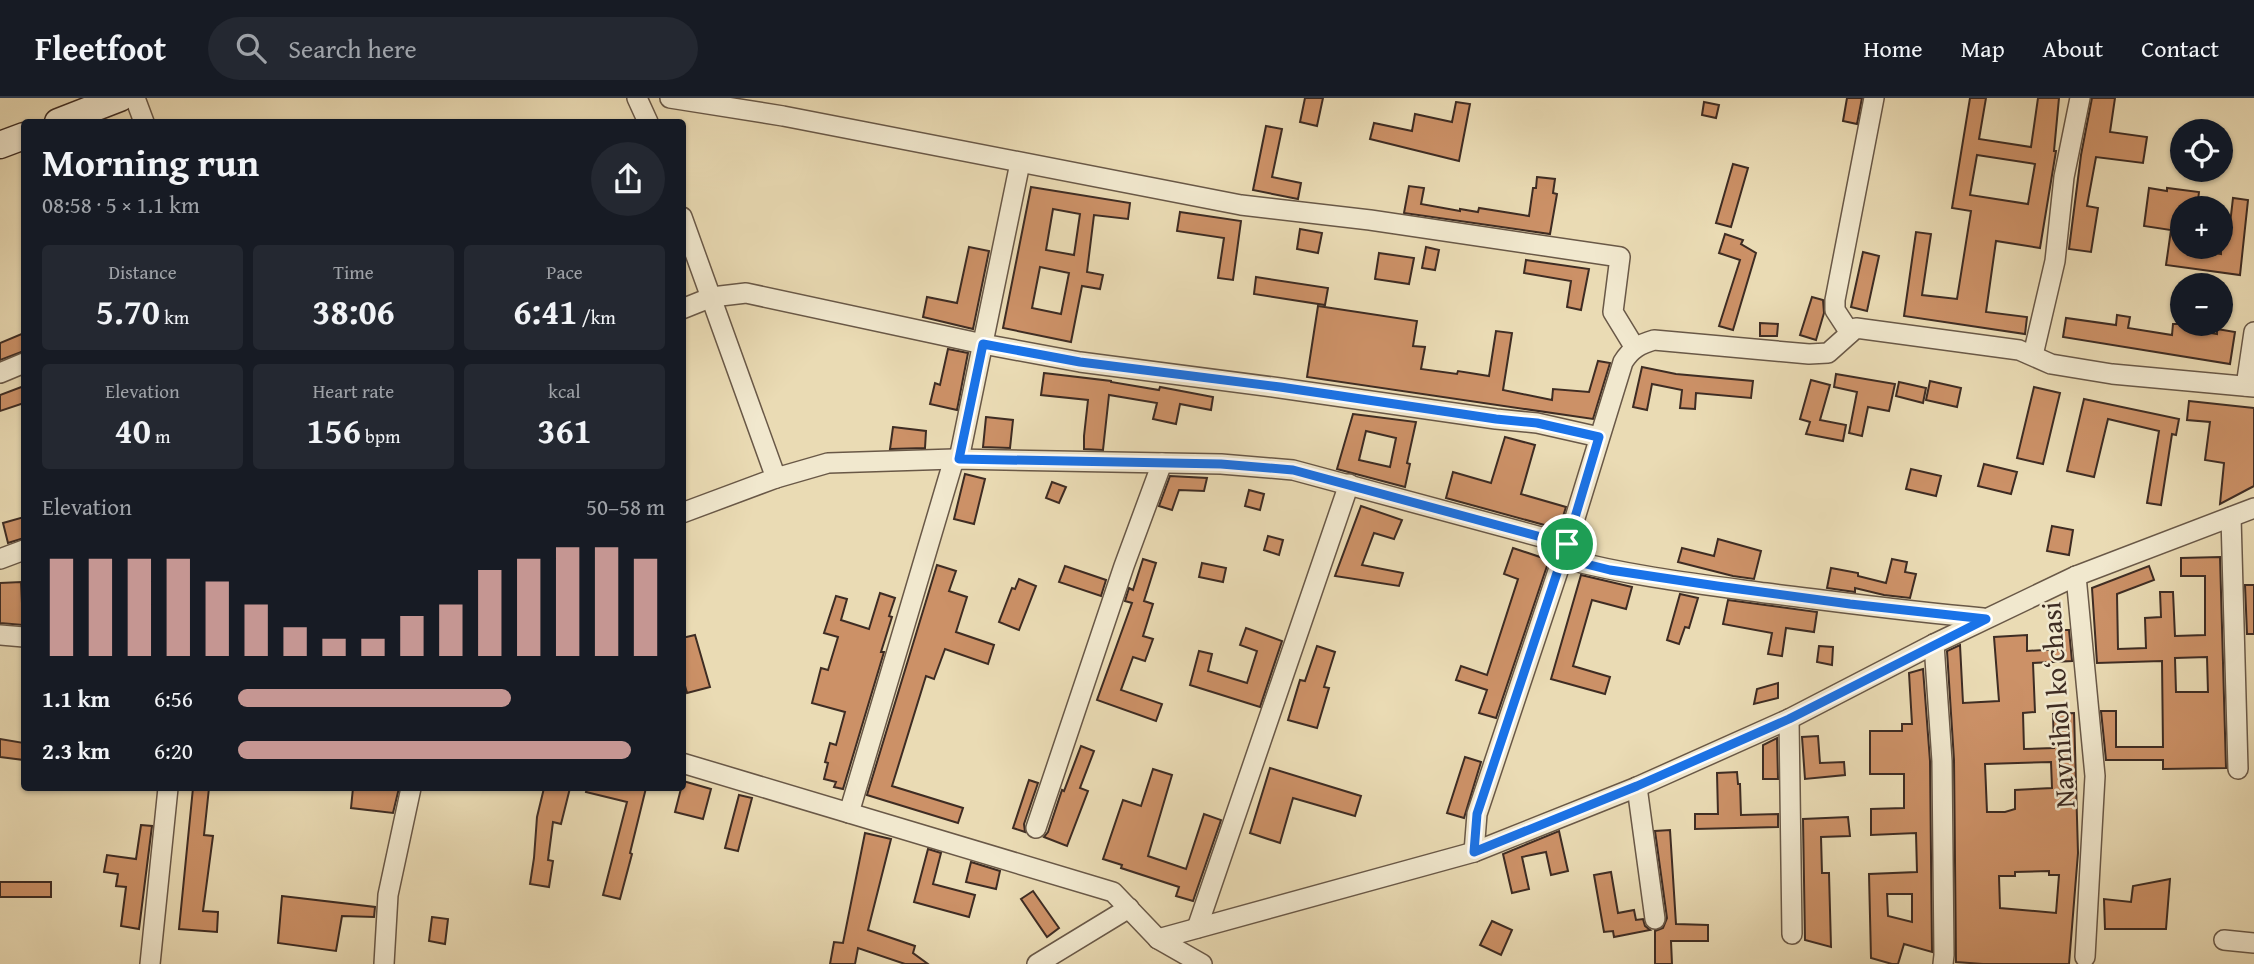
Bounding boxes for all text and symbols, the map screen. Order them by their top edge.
search box [208,17,698,80]
text: Fleetfoot [35,24,166,72]
icon: search [232,29,270,67]
text: Search here [288,29,417,68]
text: Home [1864,31,1923,66]
text: Map [1961,31,2005,66]
text: About [2043,31,2103,66]
text: Contact [2141,31,2219,66]
map controls [2170,119,2233,336]
button: locate [2170,119,2233,182]
text: Morning run [42,134,259,190]
button: share [591,142,665,216]
text: 08:58 · 5 × 1.1 km [42,188,200,221]
button: + [2170,196,2233,259]
text: Distance [108,258,177,286]
text: Time [333,258,374,286]
text: Pace [546,258,583,286]
button: − [2170,273,2233,336]
text: 5.70 [96,286,160,337]
text: 38:06 [312,286,395,337]
text: 6:41 [513,286,577,337]
text: km [160,303,189,331]
text: /km [577,303,616,331]
text: Elevation [105,377,180,405]
text: Heart rate [313,377,394,405]
text: kcal [548,377,581,405]
text: 40 [115,405,151,456]
text: 156 [306,405,361,456]
text: 361 [537,405,592,456]
text: m [151,422,170,450]
text: bpm [361,422,401,450]
text: Elevation [42,490,132,523]
text: 50–58 m [586,490,665,523]
pin [1537,514,1597,574]
icon: arrive [1548,525,1586,563]
street label: Navnihol koʻchasi [2029,600,2085,810]
text: 1.1 km [42,682,110,715]
text: 6:56 [154,682,193,715]
text: 2.3 km [42,734,110,767]
text: 6:20 [154,734,193,767]

